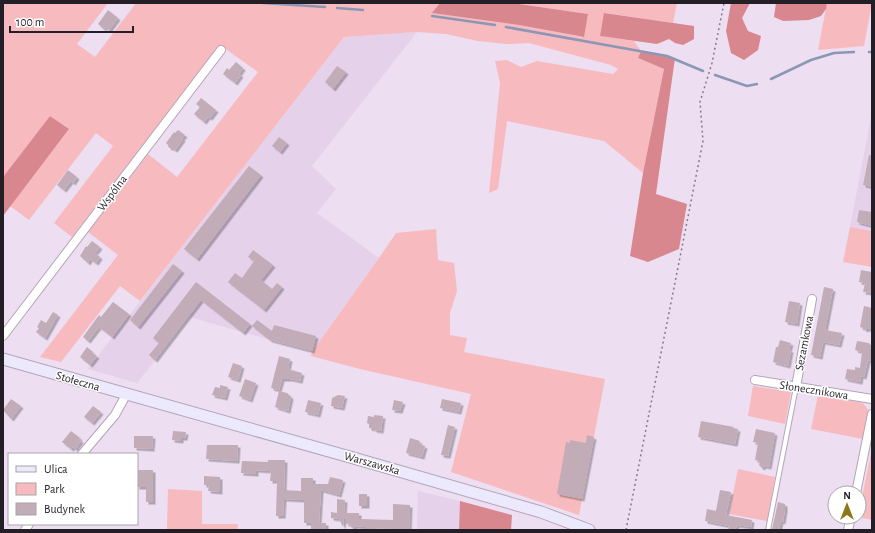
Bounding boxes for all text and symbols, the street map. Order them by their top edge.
scale bar [10,8,133,34]
text: 100 m [16,16,44,28]
street label: Wspólna [95,173,129,213]
street label: Sezamkowa [793,314,815,371]
street label: Stołeczna [55,369,102,393]
street label: Słonecznikowa [779,379,850,401]
street label: Warszawska [343,449,402,477]
legend [8,453,138,525]
text: Ulica [44,463,68,475]
text: Park [44,483,65,495]
north arrow [827,485,867,525]
text: N [843,490,851,501]
text: Budynek [44,503,86,516]

